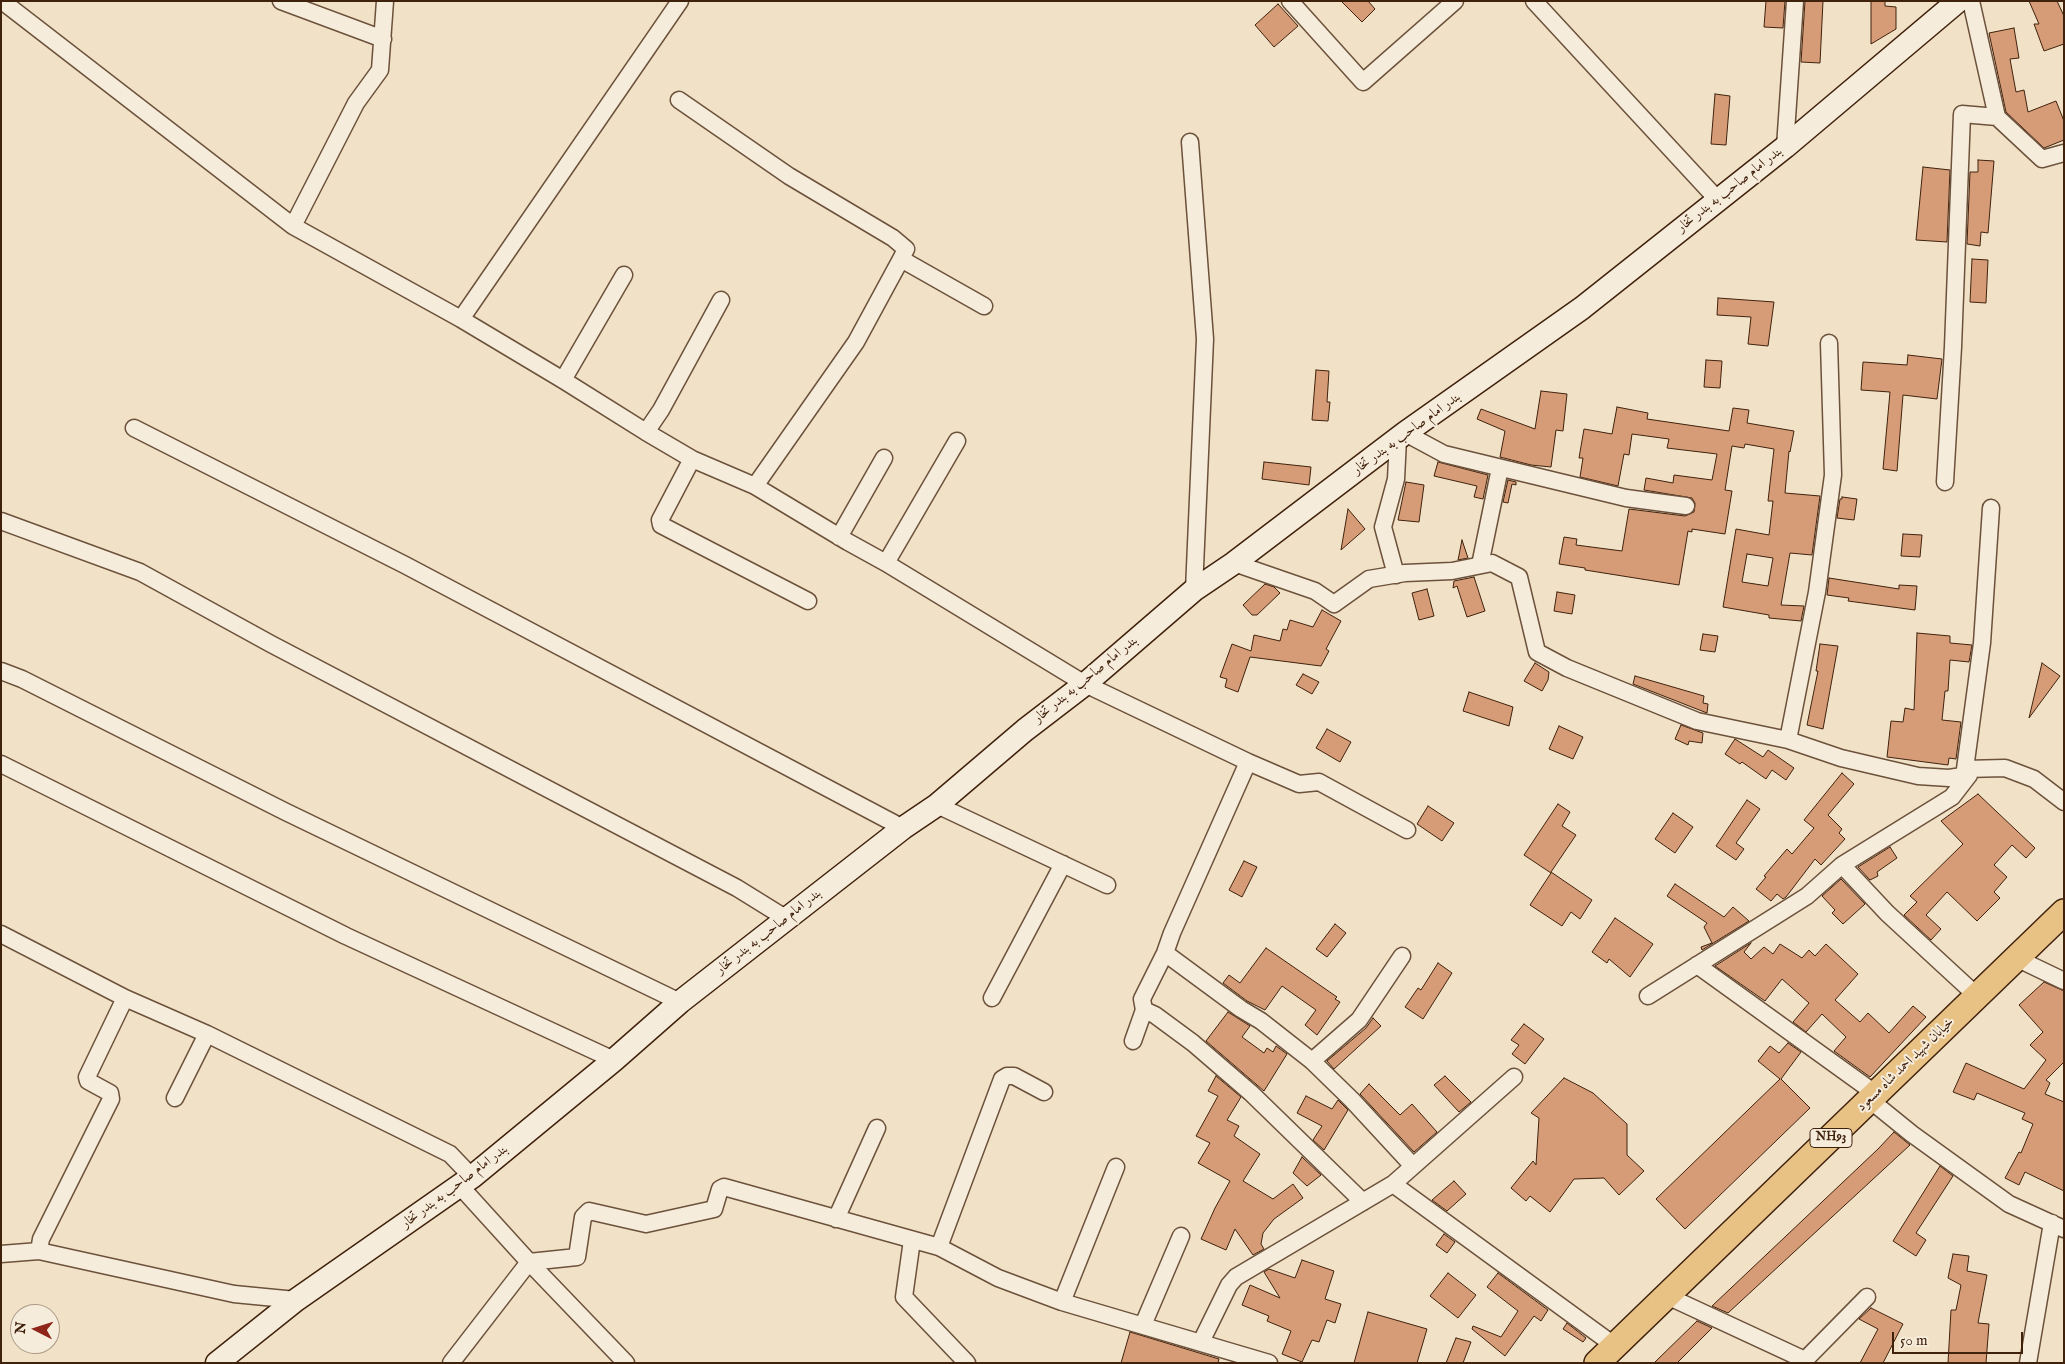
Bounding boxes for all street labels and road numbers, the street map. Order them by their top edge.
street label: بندر امام صاحب به بندر تخار [1674,144,1786,236]
street label: بندر امام صاحب به بندر تخار [1350,389,1464,479]
street label: بندر امام صاحب به بندر تخار [1030,633,1142,727]
street label: بندر امام صاحب به بندر تخار [713,886,825,978]
street label: خیابان شهید احمد شاه مسعود [1854,1014,1958,1116]
road number: NH93 [1810,1128,1852,1148]
street label: بندر امام صاحب به بندر تخار [398,1141,512,1233]

